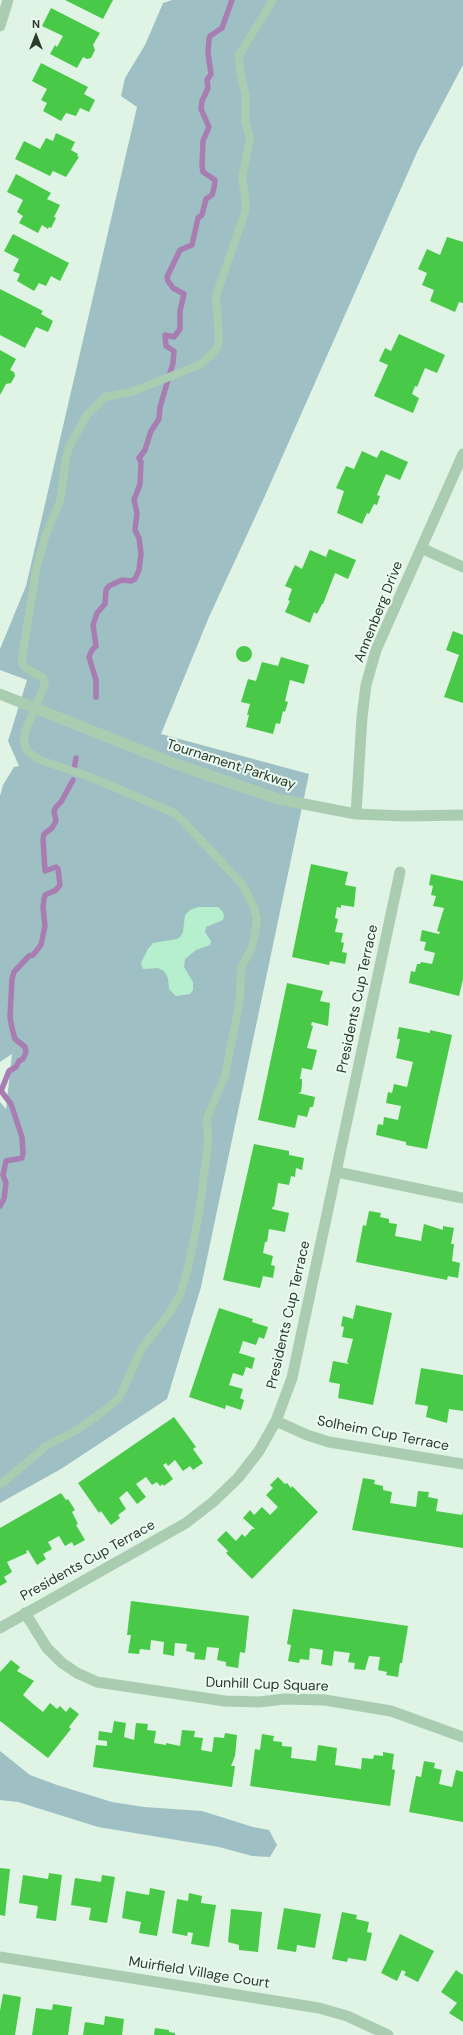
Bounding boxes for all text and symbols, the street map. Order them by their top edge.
north arrow [16,16,56,56]
text: N [32,17,40,31]
street label: Annenberg Drive [351,559,407,665]
street label: Tournament Parkway [164,736,298,794]
street label: Presidents Cup Terrace [334,923,382,1075]
street label: Presidents Cup Terrace [264,1239,314,1391]
street label: Solheim Cup Terrace [316,1413,450,1455]
street label: Presidents Cup Terrace [18,1517,158,1605]
street label: Dunhill Cup Square [205,1674,329,1696]
street label: Muirfield Village Court [127,1954,271,1992]

